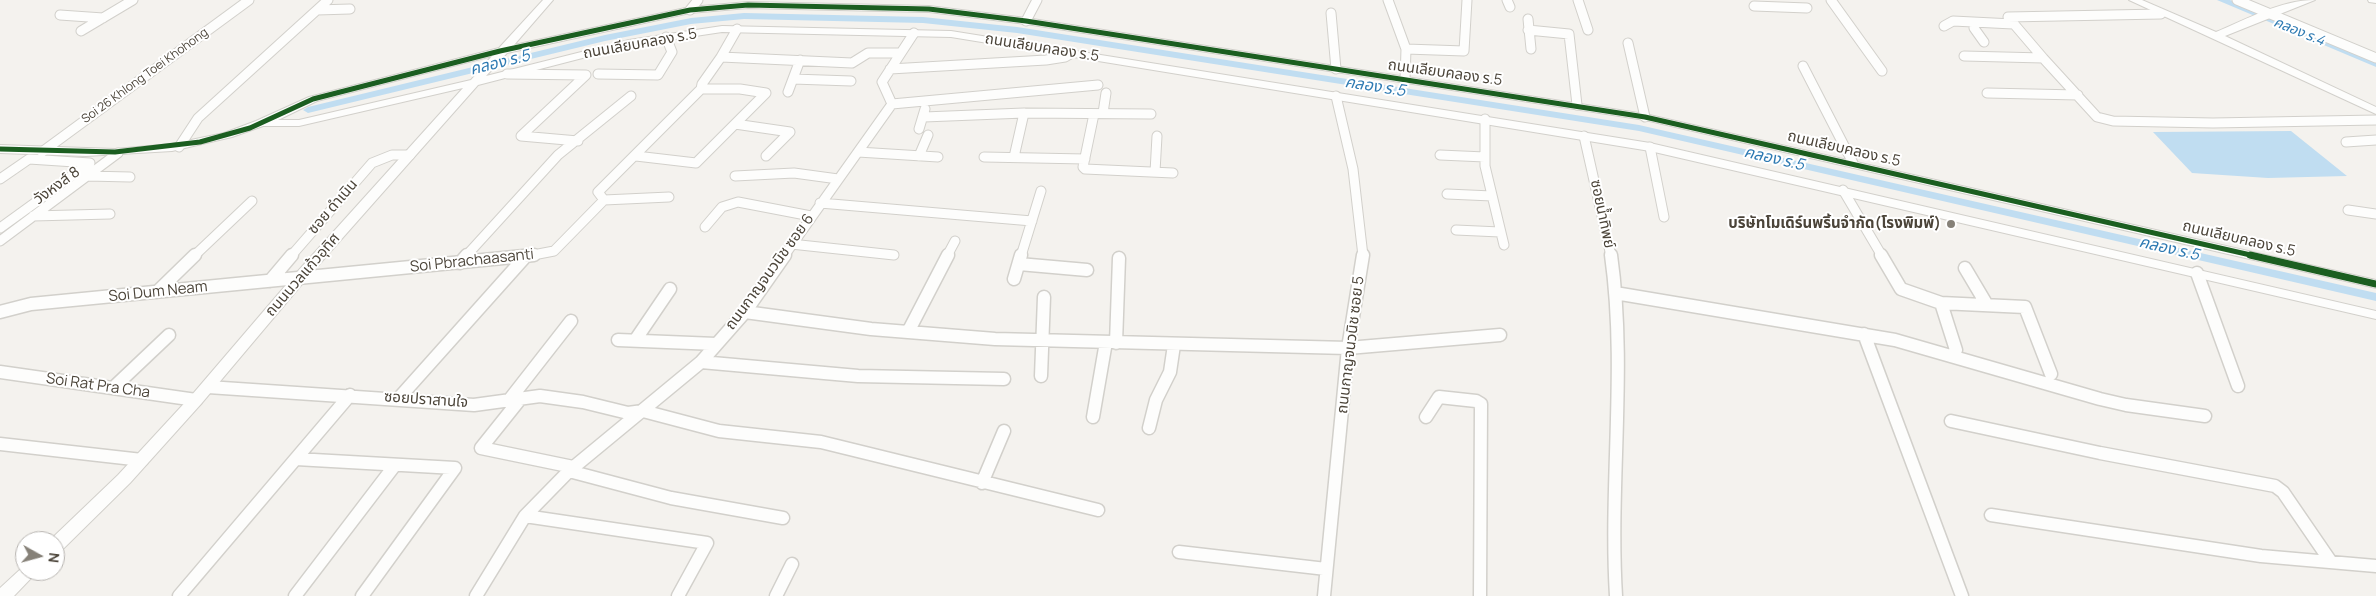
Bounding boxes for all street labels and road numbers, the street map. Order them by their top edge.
street label: Soi 26 Khlong Toei Khohong [79,25,211,127]
street label: ถนนเลียบคลอง ร.5 [582,25,698,63]
street label: ถนนเลียบคลอง ร.5 [984,30,1100,66]
street label: ถนนเลียบคลอง ร.5 [1387,56,1503,90]
street label: ถนนเลียบคลอง ร.5 [1786,127,1902,171]
street label: วังหงส์ 8 [30,163,84,209]
street label: ซอย ดำเนิน [304,176,362,238]
street label: ซอยน้ำทิพย์ [1586,178,1618,250]
street label: ถนนกาญจนวนิช ซอย 6 [722,210,818,334]
street label: ถนนเลียบคลอง ร.5 [2181,217,2297,261]
street label: ถนนนวลแก้วอุทิศ [262,230,344,320]
street label: Soi Pbrachaasanti [409,246,535,276]
street label: ถนนกาญจนวนิช ซอย 5 [1334,275,1368,415]
street label: Soi Dum Neam [108,278,208,306]
street label: Soi Rat Pra Cha [45,370,151,402]
street label: ซอยปราสานใจ [383,388,469,412]

